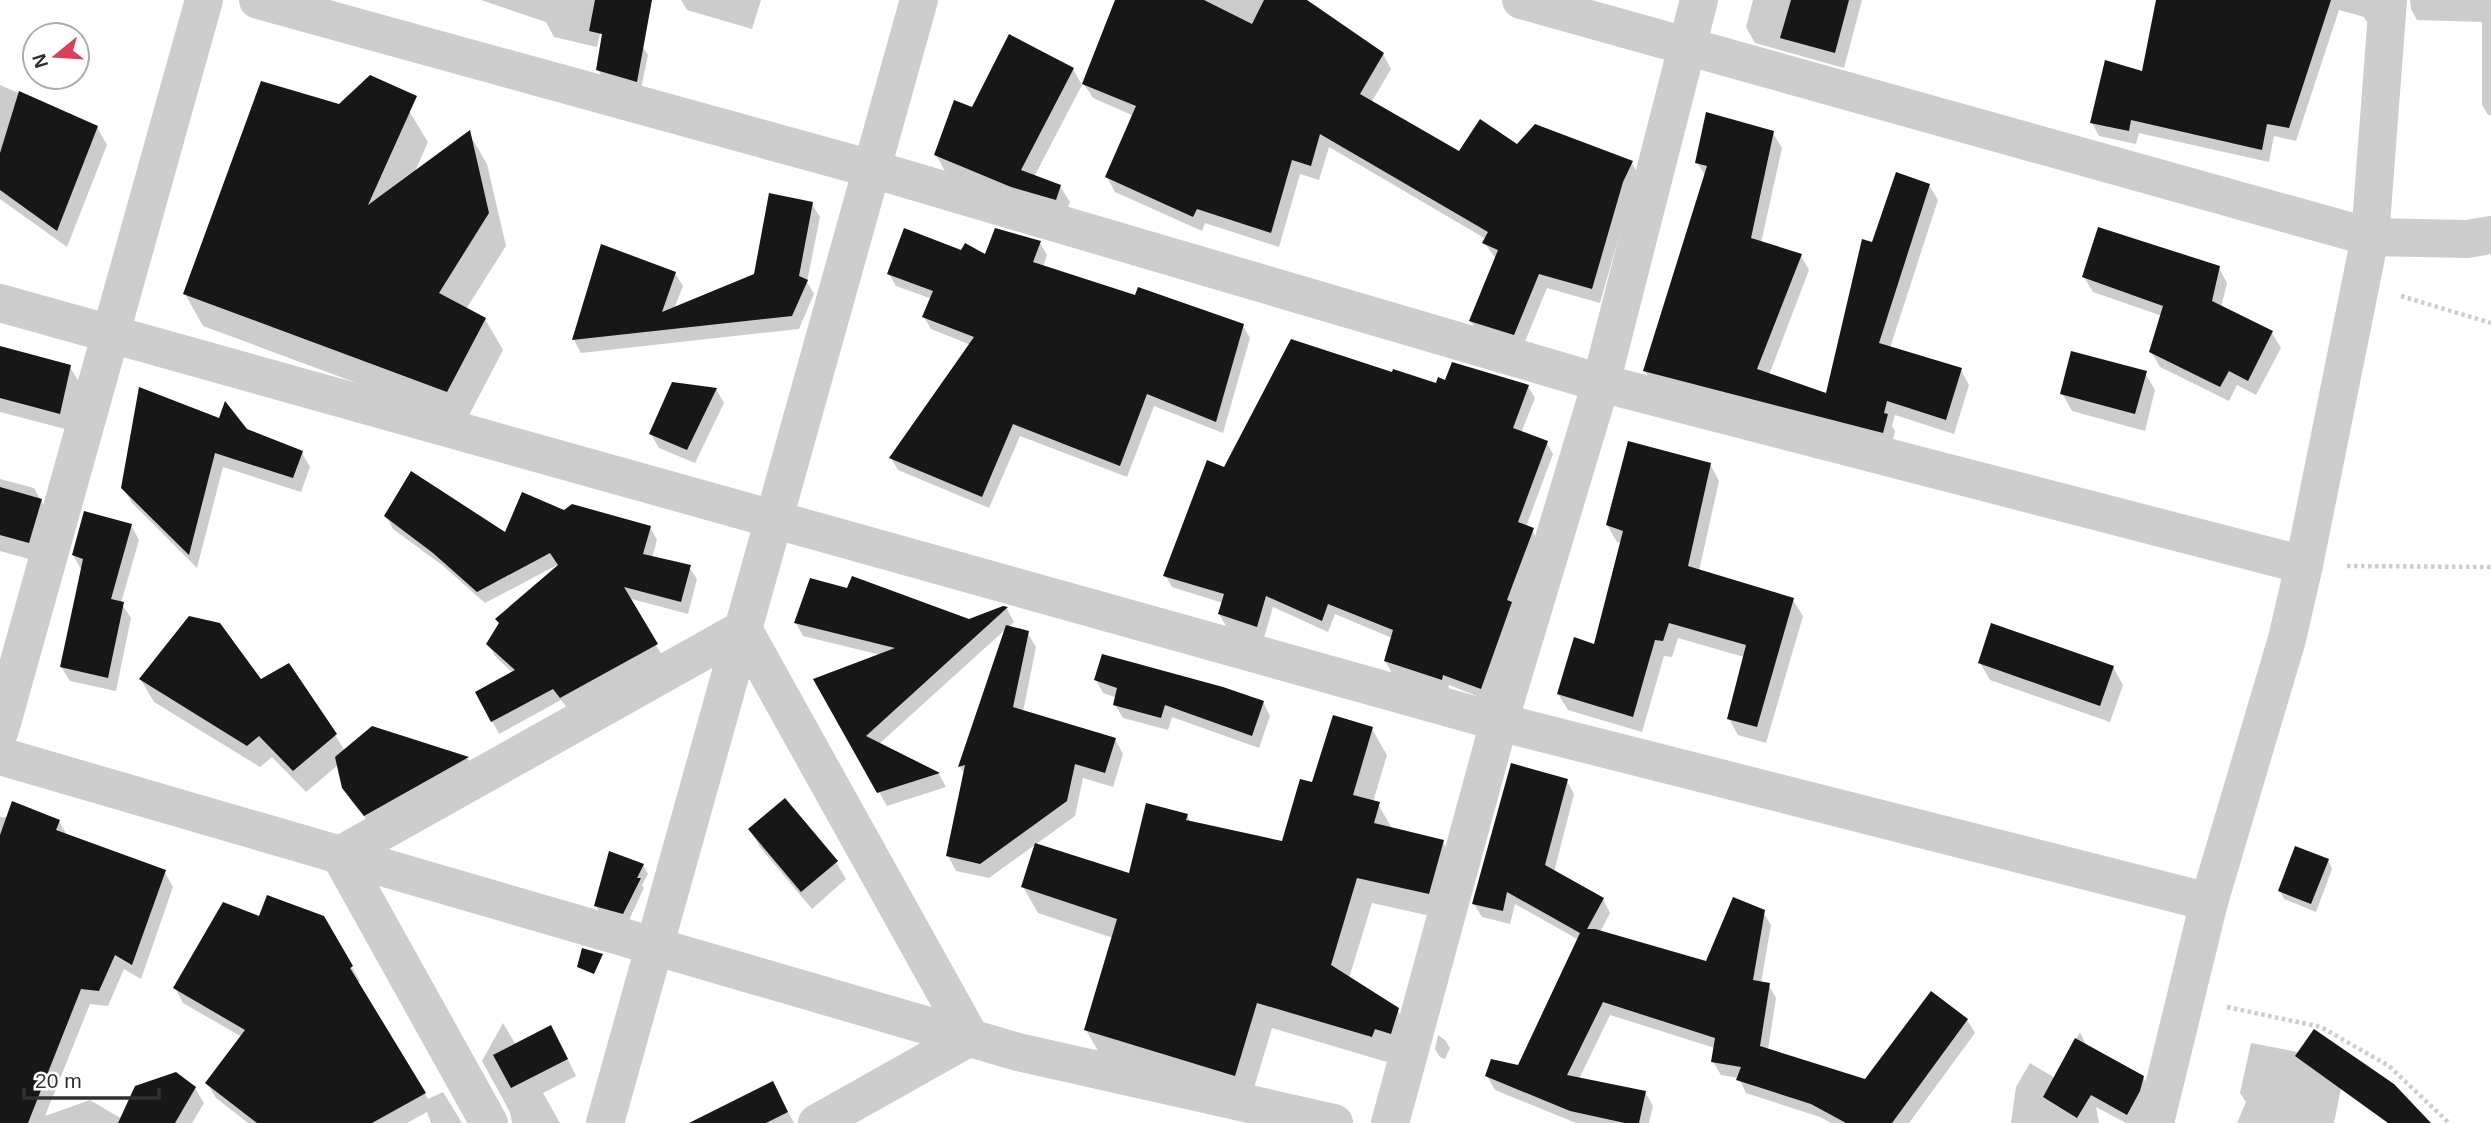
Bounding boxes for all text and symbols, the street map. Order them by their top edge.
north arrow [21,21,91,91]
text: N [28,51,52,71]
scale bar [24,1056,159,1100]
text: 20 m [35,1069,82,1092]

